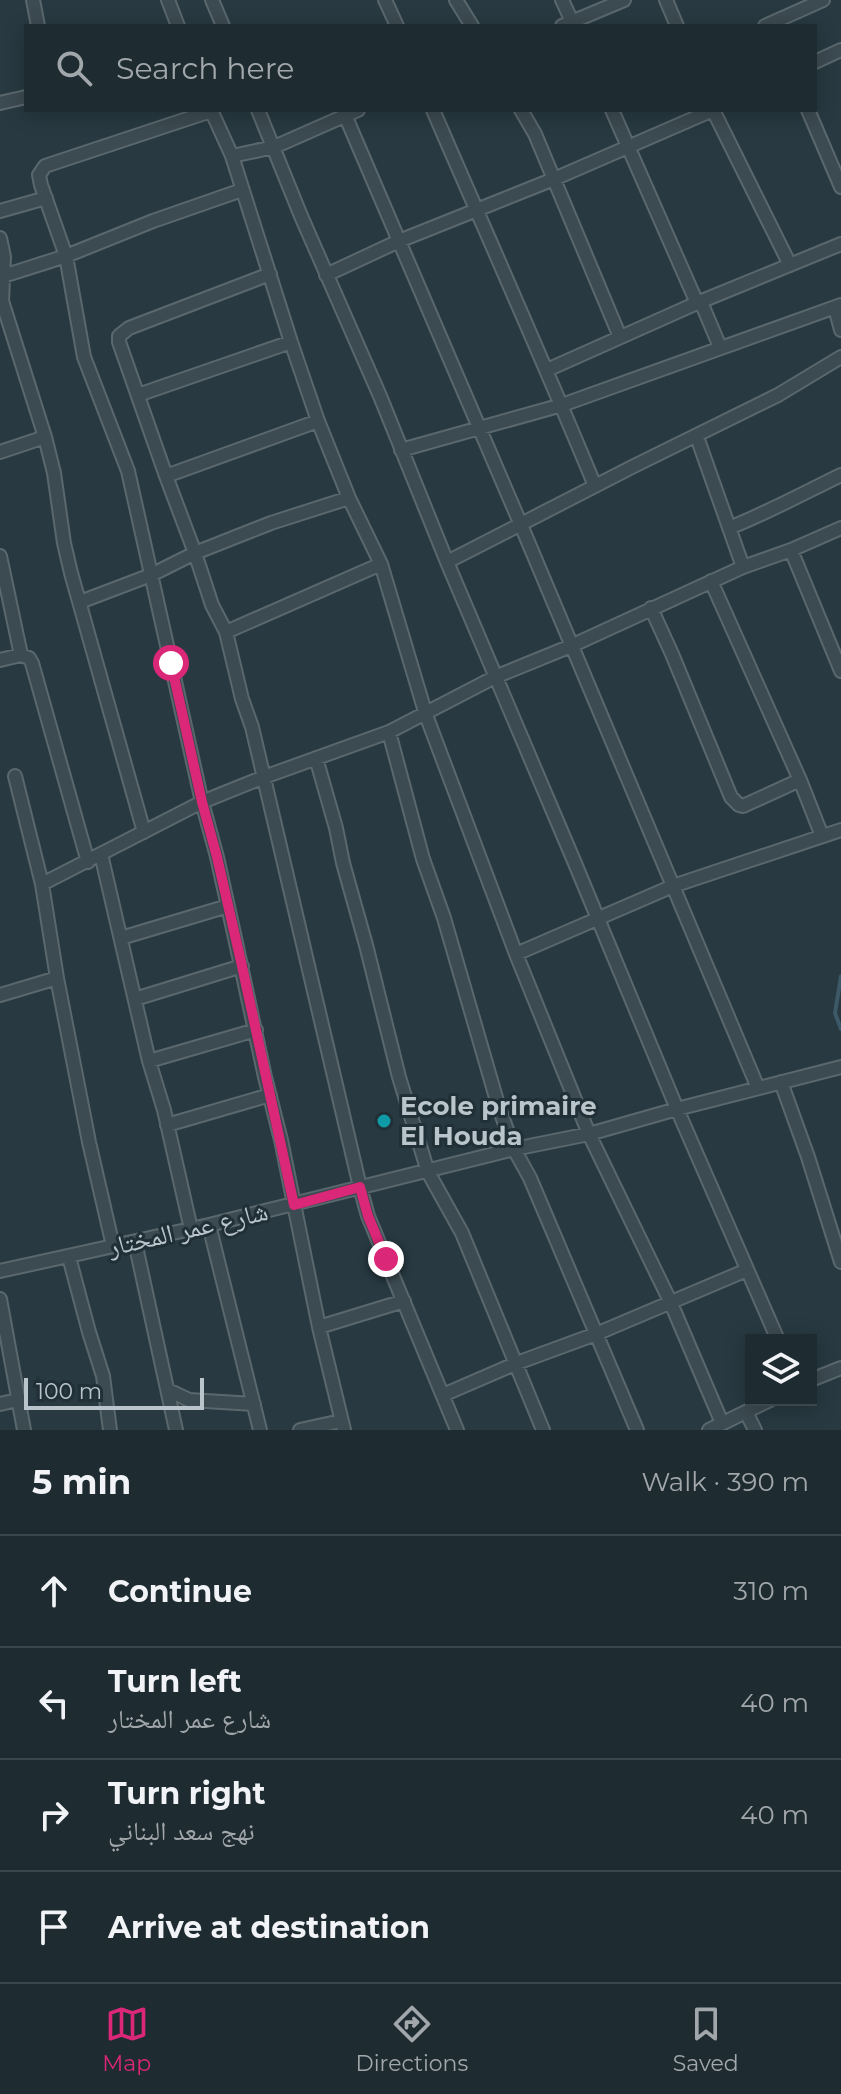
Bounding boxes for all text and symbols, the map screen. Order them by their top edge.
search box [24,24,817,112]
icon: search [52,46,96,90]
text: Search here [116,50,294,87]
route start [153,645,189,681]
place label: Ecole primaire El Houda [400,1090,597,1152]
marker: Ecole primaire El Houda [375,1112,393,1130]
street label: شارع عمر المختار [104,1195,271,1263]
route end [368,1241,404,1277]
map controls [745,1334,817,1406]
button: layers [745,1334,817,1406]
scale bar [24,1374,204,1410]
text: 100 m [36,1378,102,1405]
text: 5 min [32,1461,131,1503]
text: Walk · 390 m [641,1466,809,1498]
icon: ahead [32,1569,76,1613]
text: Continue [108,1573,252,1610]
text: 310 m [733,1575,809,1607]
text: Turn left [108,1663,241,1700]
icon: left [32,1681,76,1725]
text: 40 m [740,1687,809,1719]
text: شارع عمر المختار [108,1703,271,1735]
text: Turn right [108,1775,265,1812]
icon: right [32,1793,76,1837]
text: 40 m [740,1799,809,1831]
text: نهج سعد البناني [108,1815,255,1847]
icon: arrive [32,1905,76,1949]
text: Arrive at destination [108,1909,430,1946]
tab: Map [102,2002,151,2077]
tab: Directions [356,2002,468,2077]
tab: Saved [673,2002,739,2077]

